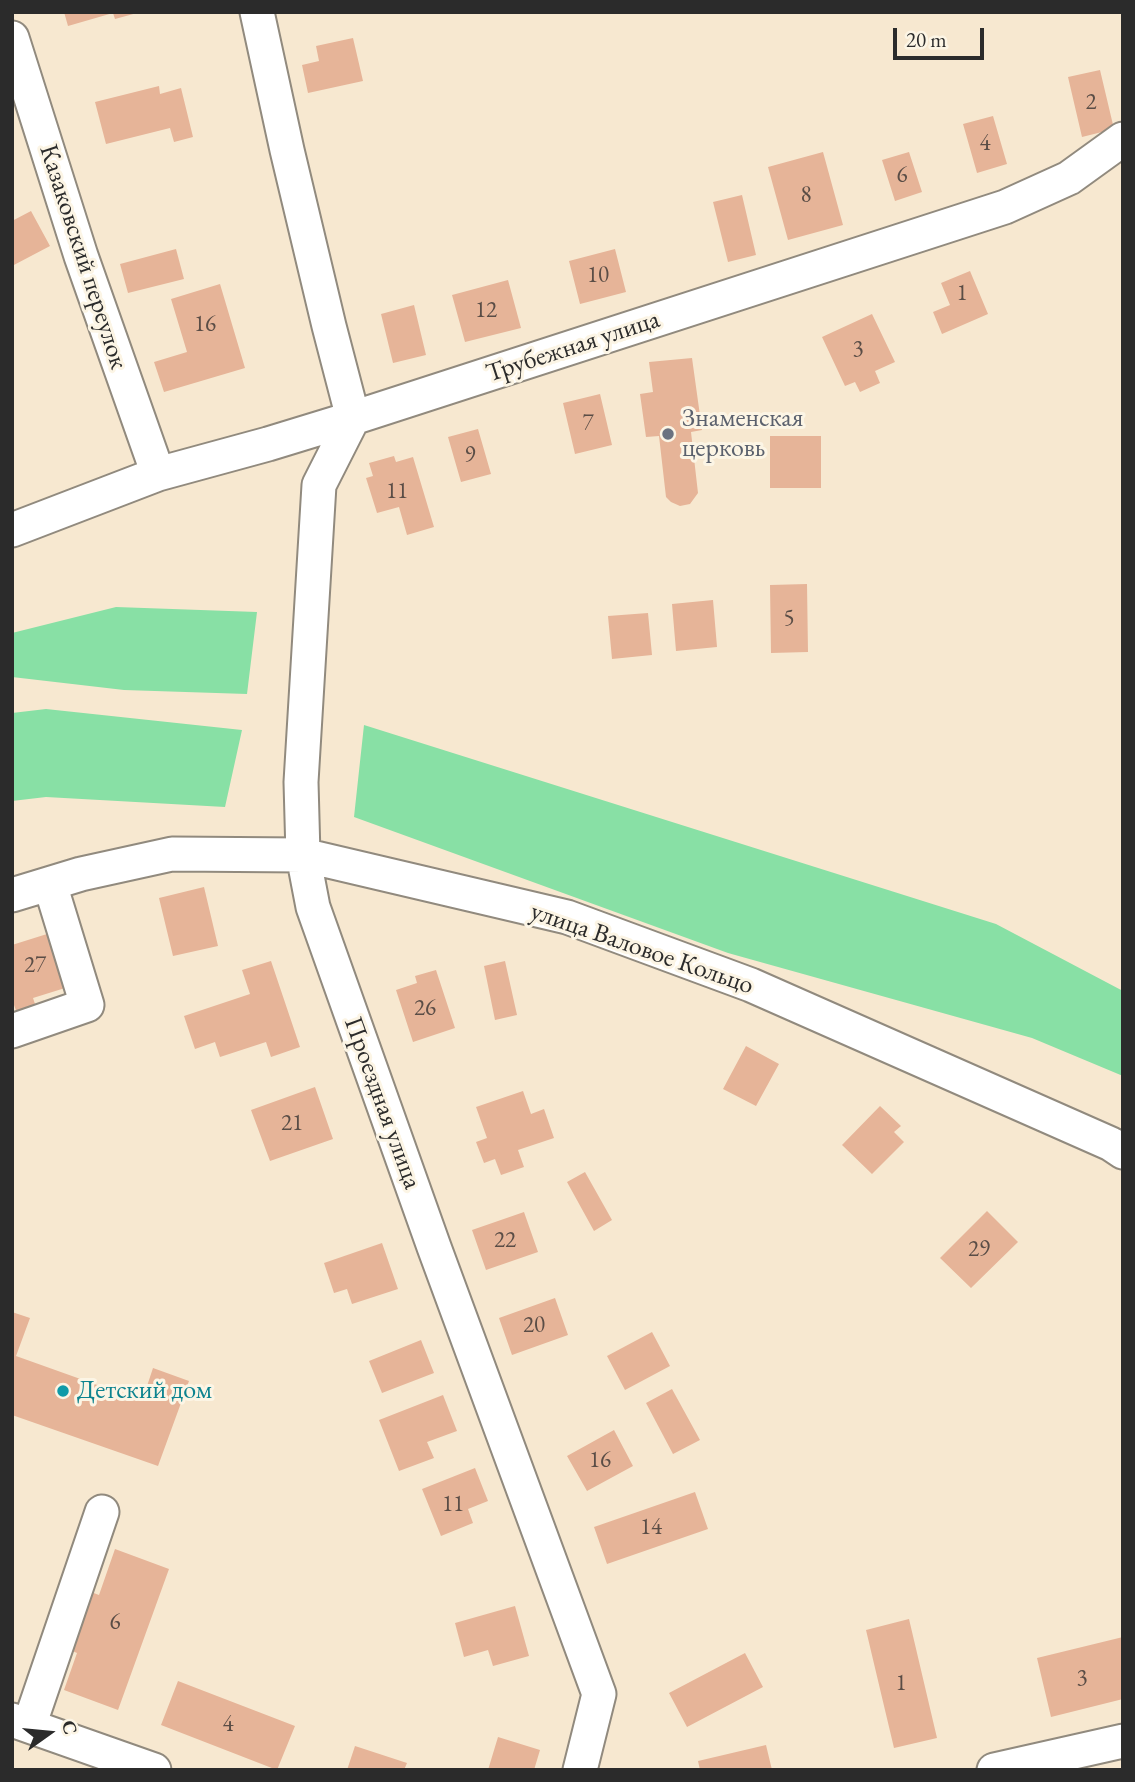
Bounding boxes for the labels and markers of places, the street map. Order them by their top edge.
place label: Знаменская церковь [682,403,803,464]
marker: Знаменская церковь [660,426,676,442]
place label: Детский дом [77,1375,212,1407]
marker: Детский дом [55,1383,71,1399]

